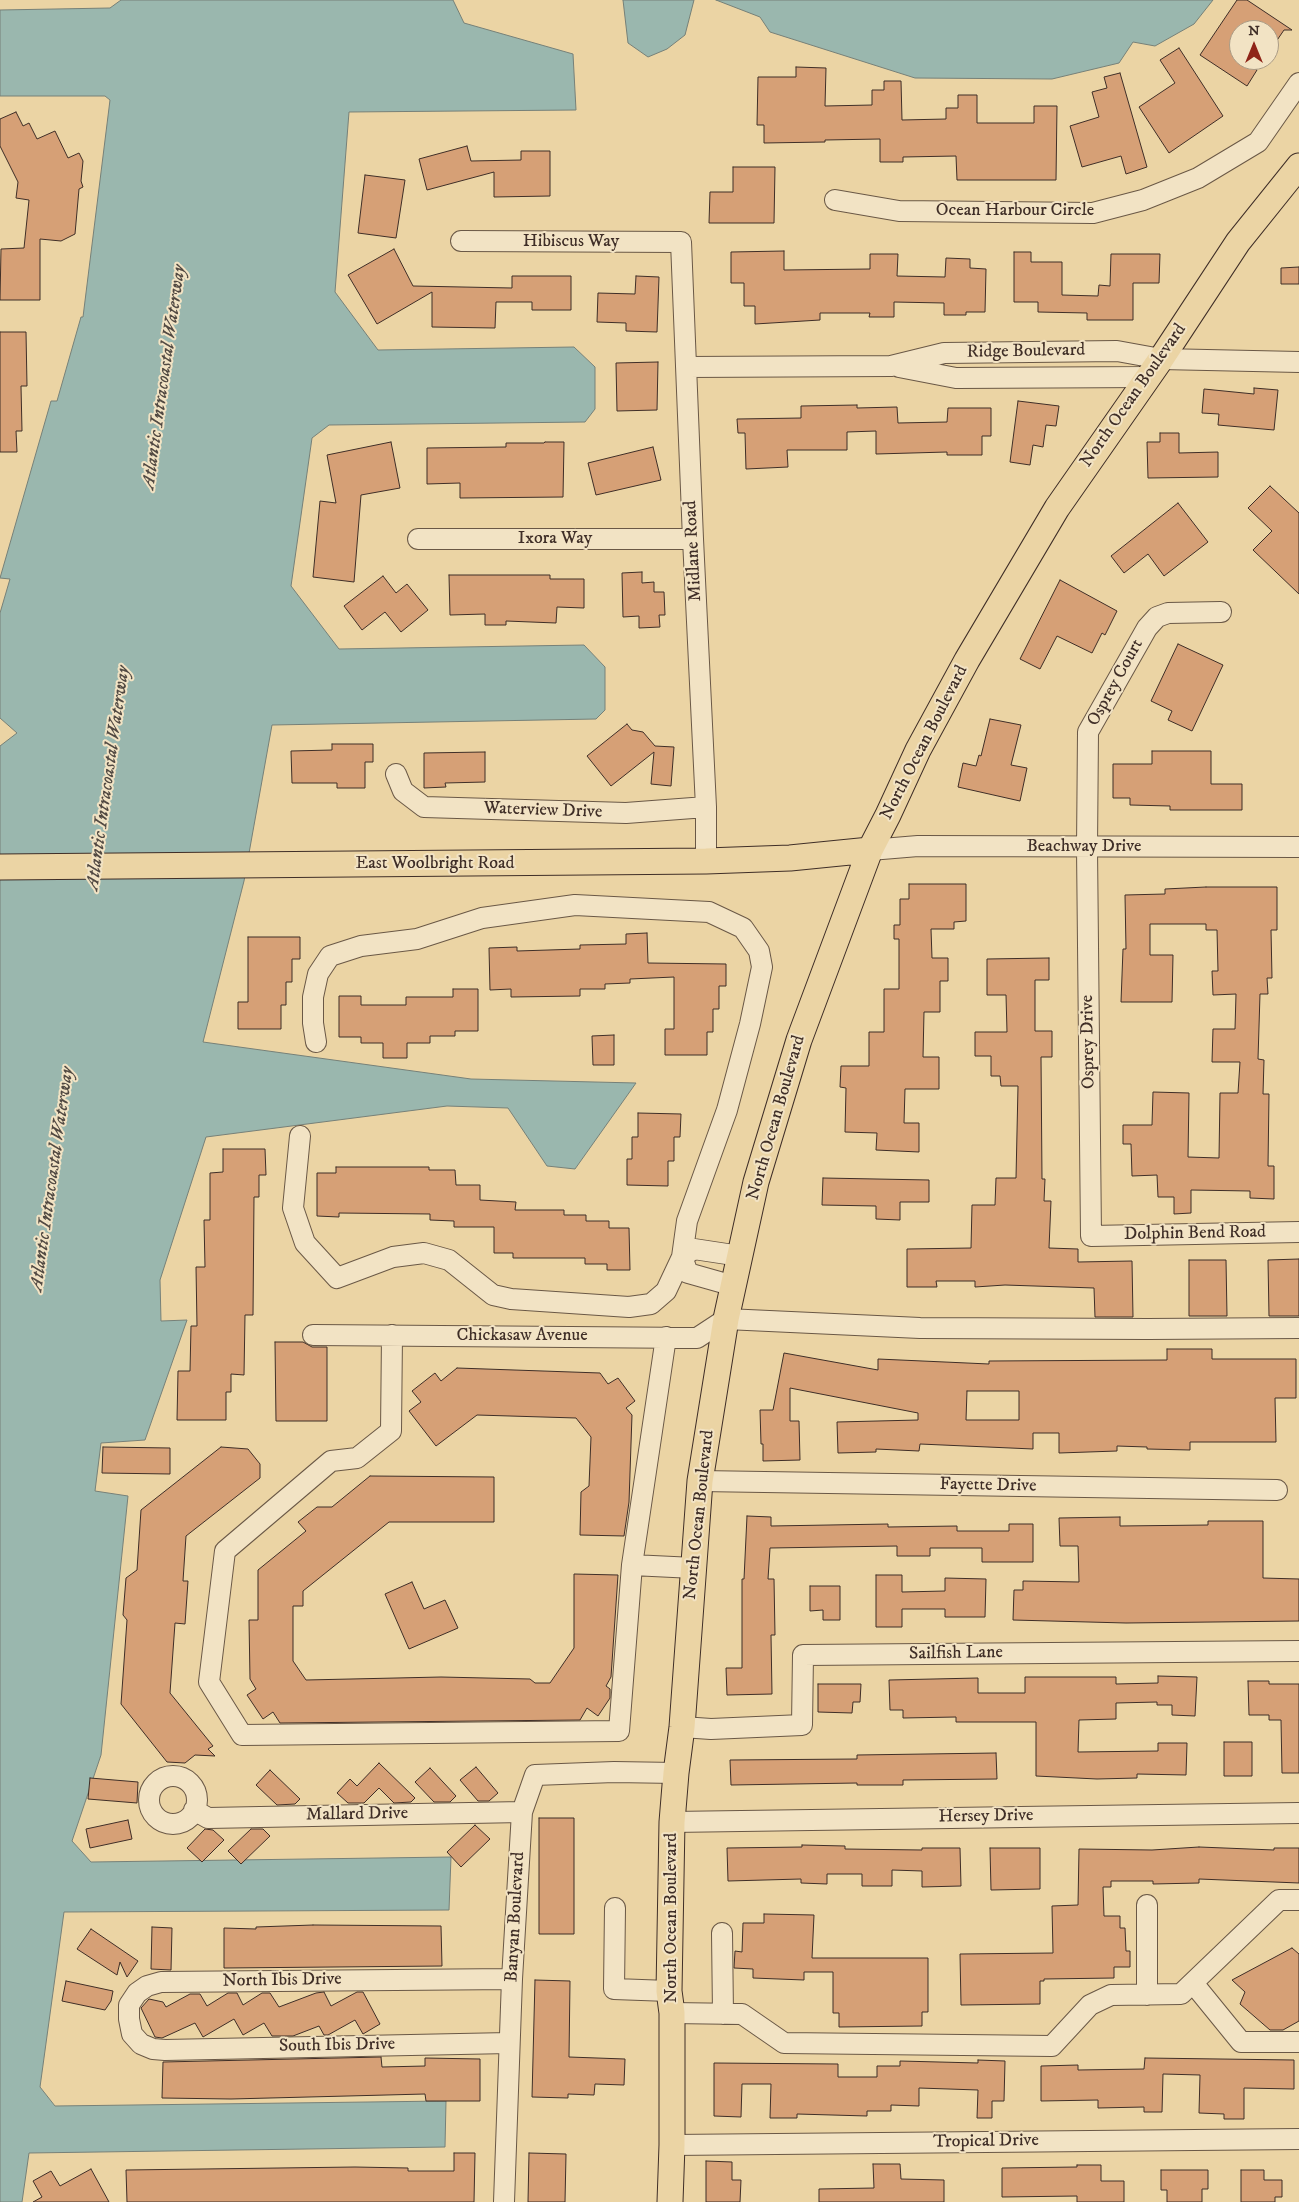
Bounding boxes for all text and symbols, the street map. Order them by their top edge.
north arrow [1229,20,1279,70]
text: N [1248,22,1260,40]
street label: Ocean Harbour Circle [936,200,1094,222]
street label: Hibiscus Way [523,231,619,253]
water label: Atlantic Intracoastal Waterway [138,264,192,490]
street label: North Ocean Boulevard [1076,320,1192,472]
street label: Ridge Boulevard [967,340,1085,364]
street label: Midlane Road [681,500,707,602]
street label: Ixora Way [518,528,592,550]
street label: Osprey Court [1083,636,1149,730]
street label: North Ocean Boulevard [877,662,973,824]
water label: Atlantic Intracoastal Waterway [82,665,136,891]
street label: Waterview Drive [483,798,603,824]
street label: Beachway Drive [1026,836,1142,858]
street label: East Woolbright Road [355,853,515,875]
street label: Osprey Drive [1077,995,1101,1089]
street label: North Ocean Boulevard [743,1033,811,1203]
water label: Atlantic Intracoastal Waterway [26,1066,80,1292]
street label: Dolphin Bend Road [1124,1222,1266,1246]
street label: Chickasaw Avenue [456,1325,588,1347]
street label: North Ocean Boulevard [680,1429,720,1601]
street label: Fayette Drive [939,1474,1037,1498]
street label: Sailfish Lane [909,1642,1003,1666]
street label: Mallard Drive [306,1803,408,1827]
street label: Hersey Drive [938,1805,1034,1829]
street label: North Ocean Boulevard [661,1833,683,2003]
street label: Banyan Boulevard [502,1851,530,1983]
street label: North Ibis Drive [222,1969,342,1993]
street label: South Ibis Drive [279,2034,395,2058]
street label: Tropical Drive [933,2130,1039,2154]

